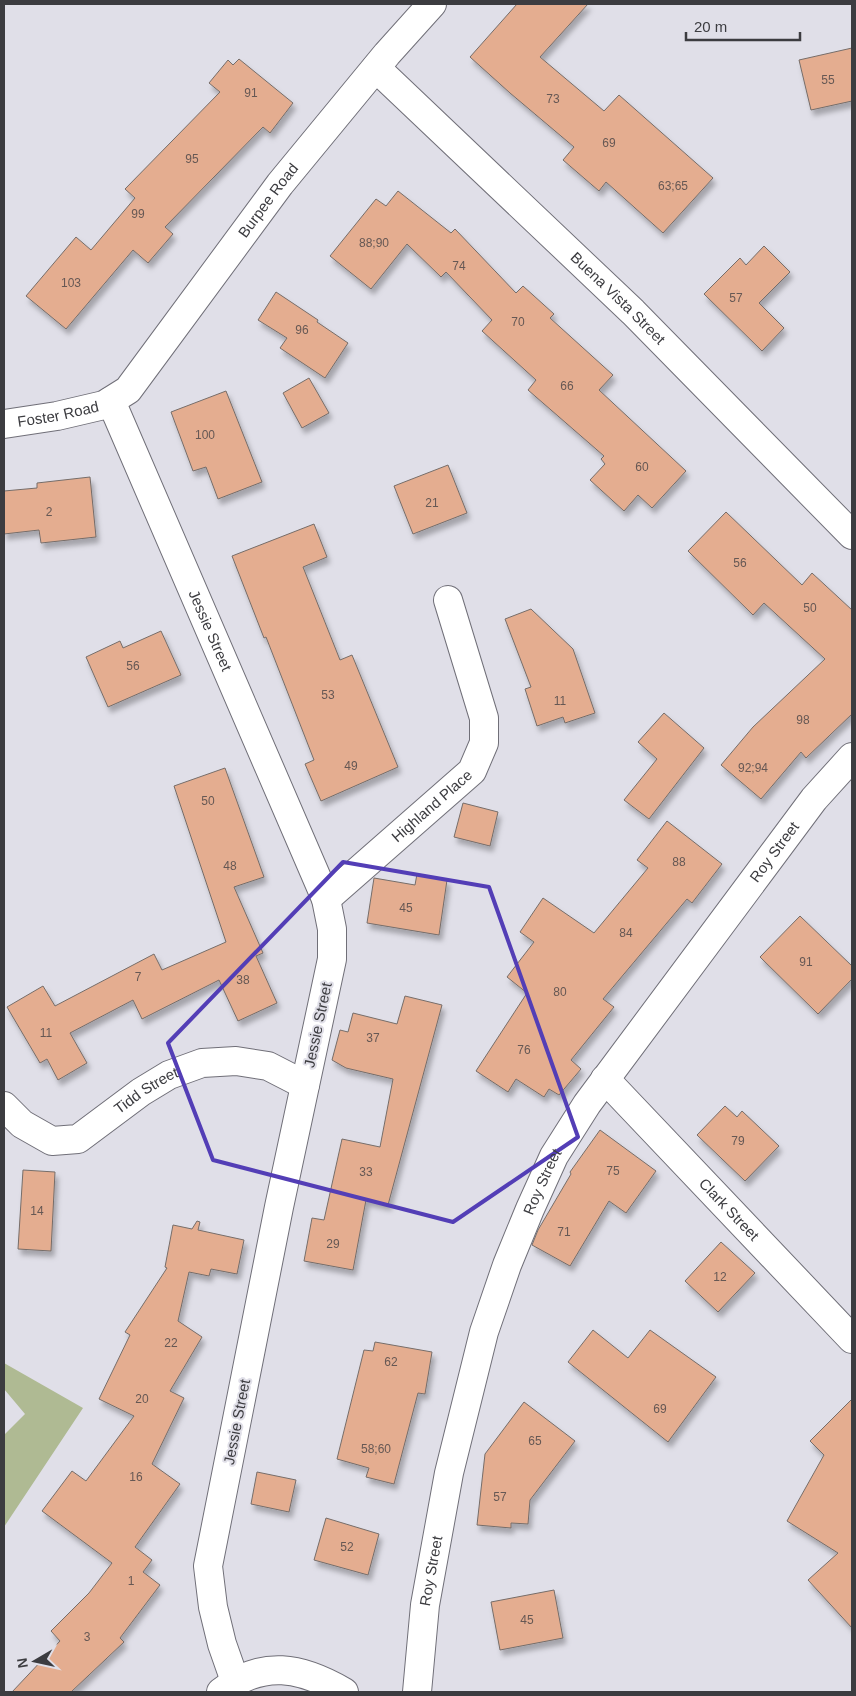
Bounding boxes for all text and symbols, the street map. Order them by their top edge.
scale bar [686,10,800,42]
text: 20 m [694,18,727,35]
house number: 55 [821,73,835,87]
house number: 91 [244,86,258,100]
house number: 73 [546,92,560,106]
house number: 69 [602,136,616,150]
house number: 95 [185,152,199,166]
street label: Burpee Road [235,160,301,241]
house number: 63;65 [658,179,688,193]
house number: 99 [131,207,145,221]
house number: 88;90 [359,236,389,250]
street label: Buena Vista Street [567,248,669,348]
house number: 74 [452,259,466,273]
house number: 103 [61,276,81,290]
house number: 57 [729,291,743,305]
house number: 70 [511,315,525,329]
house number: 96 [295,323,309,337]
house number: 66 [560,379,574,393]
street label: Foster Road [16,398,100,430]
house number: 100 [195,428,215,442]
house number: 60 [635,460,649,474]
house number: 21 [425,496,439,510]
house number: 2 [46,505,53,519]
house number: 56 [733,556,747,570]
street label: Jessie Street [186,587,236,674]
house number: 50 [803,601,817,615]
house number: 56 [126,659,140,673]
house number: 53 [321,688,335,702]
house number: 11 [554,694,567,708]
house number: 98 [796,713,810,727]
house number: 49 [344,759,358,773]
house number: 92;94 [738,761,768,775]
street label: Highland Place [388,766,475,845]
house number: 50 [201,794,215,808]
street label: Roy Street [746,818,803,885]
house number: 88 [672,855,686,869]
house number: 48 [223,859,237,873]
house number: 45 [399,901,413,915]
house number: 84 [619,926,633,940]
house number: 91 [799,955,813,969]
house number: 7 [135,970,142,984]
house number: 38 [236,973,250,987]
street label: Jessie Street [300,980,335,1069]
house number: 80 [553,985,567,999]
house number: 11 [40,1026,53,1040]
house number: 37 [366,1031,380,1045]
house number: 76 [517,1043,531,1057]
street label: Tidd Street [111,1063,181,1117]
house number: 79 [731,1134,745,1148]
street label: Roy Street [520,1144,565,1217]
house number: 75 [606,1164,620,1178]
house number: 33 [359,1165,373,1179]
street label: Clark Street [696,1175,763,1244]
house number: 14 [30,1204,44,1218]
house number: 71 [557,1225,571,1239]
house number: 29 [326,1237,340,1251]
house number: 12 [713,1270,727,1284]
house number: 22 [164,1336,178,1350]
house number: 62 [384,1355,398,1369]
street label: Jessie Street [220,1377,253,1466]
house number: 20 [135,1392,149,1406]
house number: 69 [653,1402,667,1416]
house number: 65 [528,1434,542,1448]
house number: 58;60 [361,1442,391,1456]
house number: 16 [129,1470,143,1484]
house number: 57 [493,1490,507,1504]
street label: Roy Street [416,1534,446,1607]
house number: 52 [340,1540,354,1554]
house number: 1 [128,1574,135,1588]
house number: 45 [520,1613,534,1627]
house number: 3 [84,1630,91,1644]
north arrow [10,1636,60,1686]
text: N [13,1657,31,1669]

